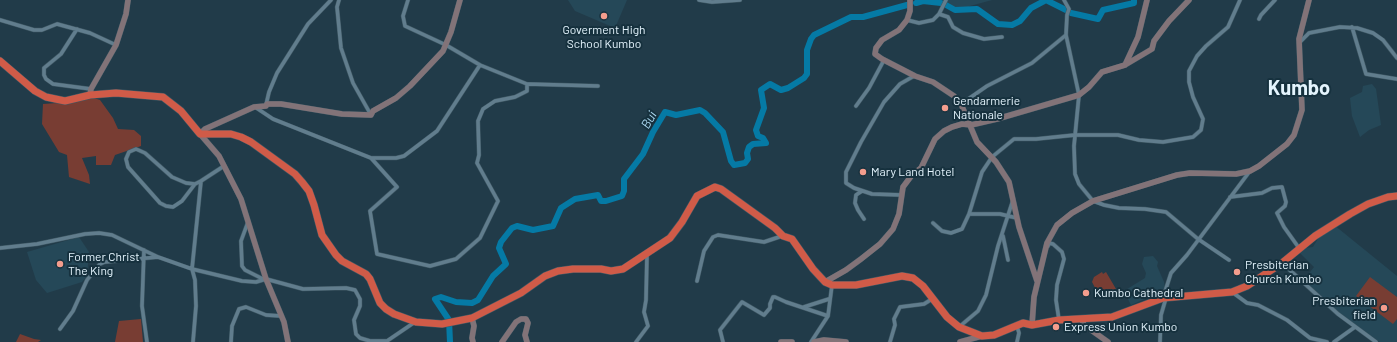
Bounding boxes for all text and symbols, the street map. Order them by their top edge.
marker: Goverment High School Kumbo [599,11,609,21]
place label: Goverment High School Kumbo [562,23,646,51]
district label: Kumbo [1268,76,1330,100]
place label: Gendarmerie Nationale [953,94,1020,122]
marker: Gendarmerie Nationale [940,103,950,113]
water label: Bui [638,108,660,132]
place label: Mary Land Hotel [871,165,954,179]
marker: Mary Land Hotel [858,167,868,177]
place label: Former Christ The King [68,250,140,278]
place label: Presbiterian Church Kumbo [1245,258,1321,286]
marker: Former Christ The King [55,259,65,269]
marker: Presbiterian Church Kumbo [1232,267,1242,277]
place label: Kumbo Cathedral [1094,286,1183,300]
marker: Kumbo Cathedral [1081,288,1091,298]
place label: Presbiterian field [1312,294,1376,322]
marker: Presbiterian field [1379,303,1389,313]
place label: Express Union Kumbo [1064,320,1177,334]
marker: Express Union Kumbo [1051,322,1061,332]

